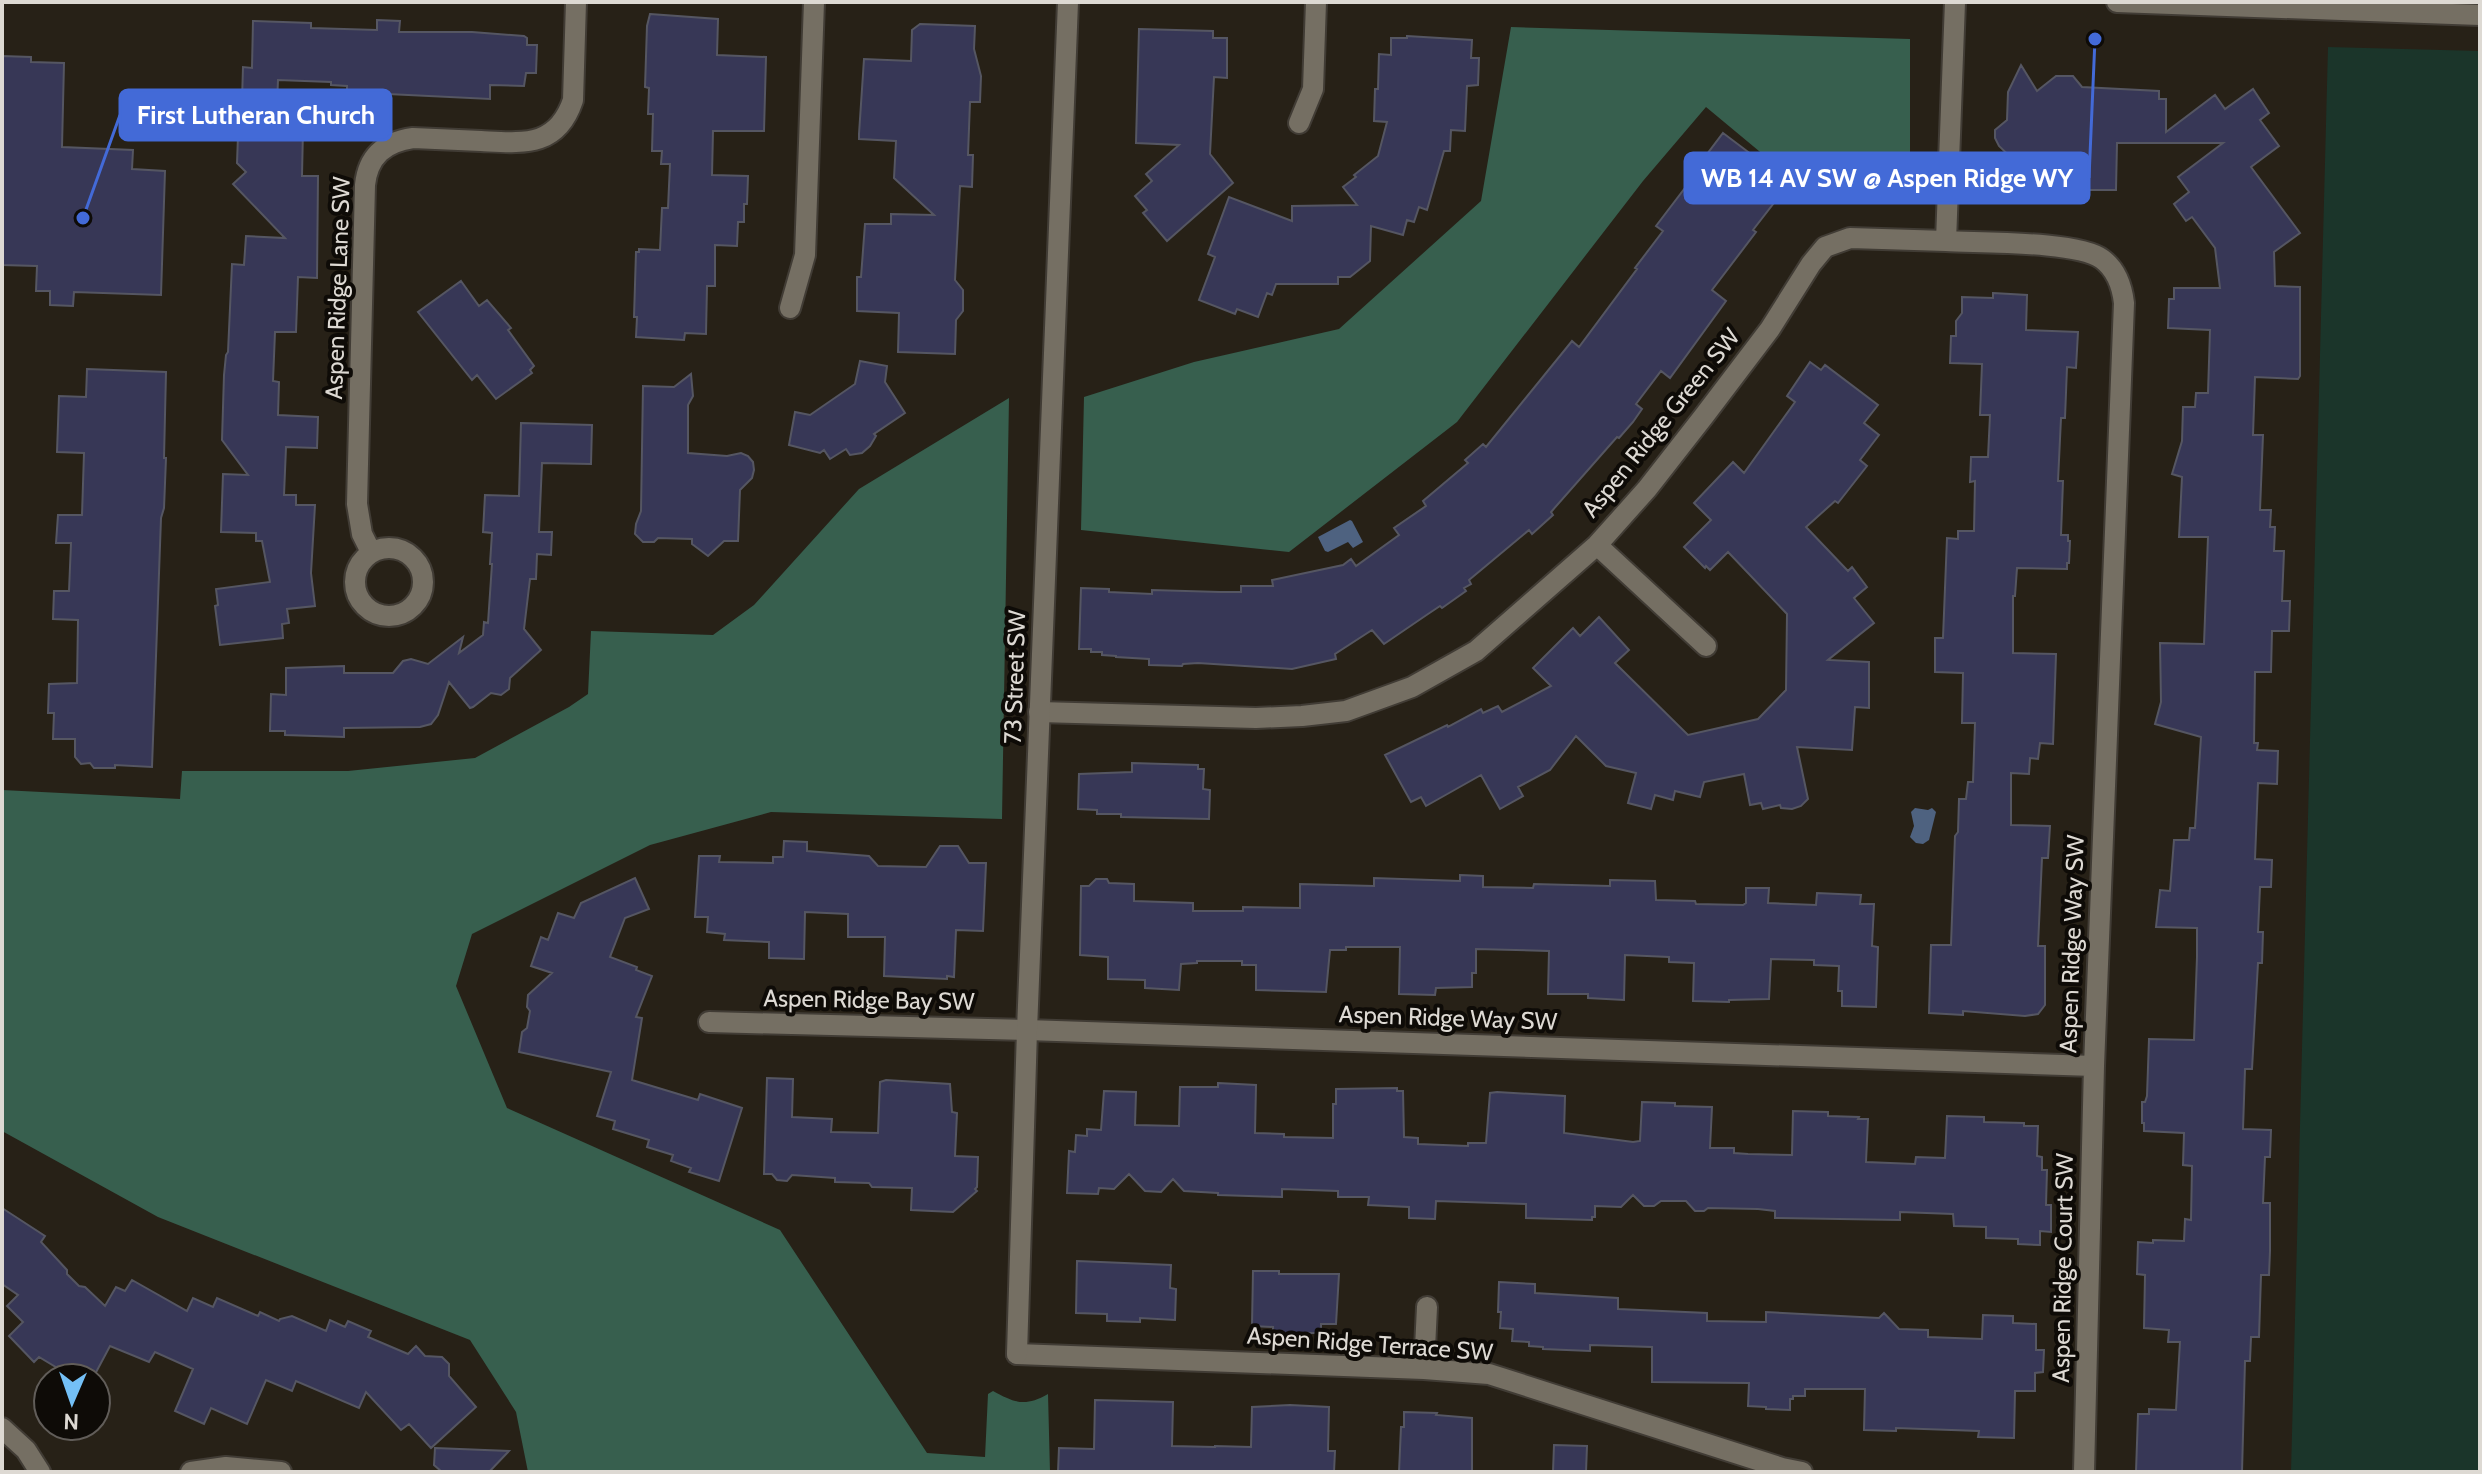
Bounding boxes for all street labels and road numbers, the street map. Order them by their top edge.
street label: Aspen Ridge Lane SW [319,176,356,400]
street label: Aspen Ridge Green SW [1575,322,1746,523]
street label: 73 Street SW [998,609,1031,745]
street label: Aspen Ridge Way SW [2053,834,2090,1054]
street label: Aspen Ridge Bay SW [763,983,975,1016]
street label: Aspen Ridge Way SW [1338,999,1558,1036]
street label: Aspen Ridge Court SW [2046,1153,2079,1383]
street label: Aspen Ridge Terrace SW [1246,1320,1494,1367]

